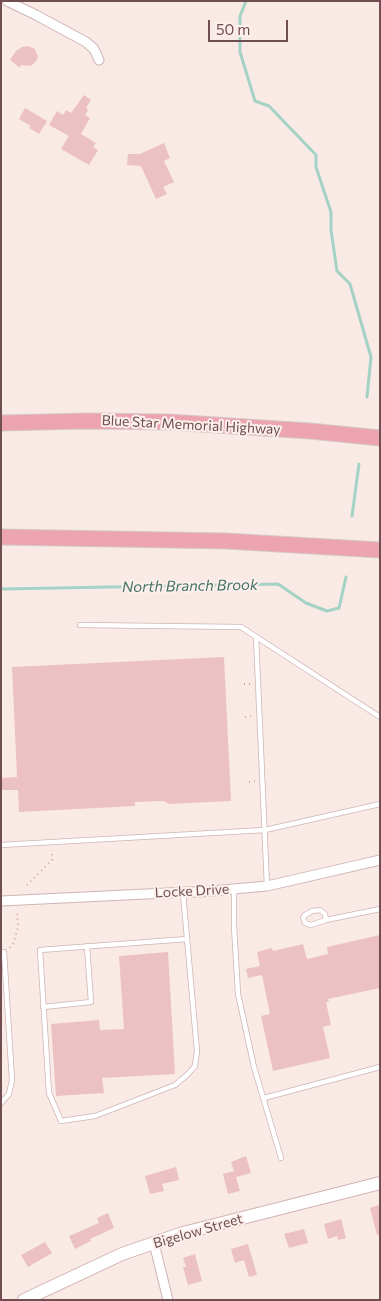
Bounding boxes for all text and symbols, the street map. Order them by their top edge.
scale bar [211,10,291,42]
text: 50 m [216,20,250,38]
street label: Blue Star Memorial Highway [101,412,281,438]
water label: North Branch Brook [122,576,258,596]
street label: Locke Drive [154,881,230,901]
street label: Bigelow Street [151,1210,245,1252]

